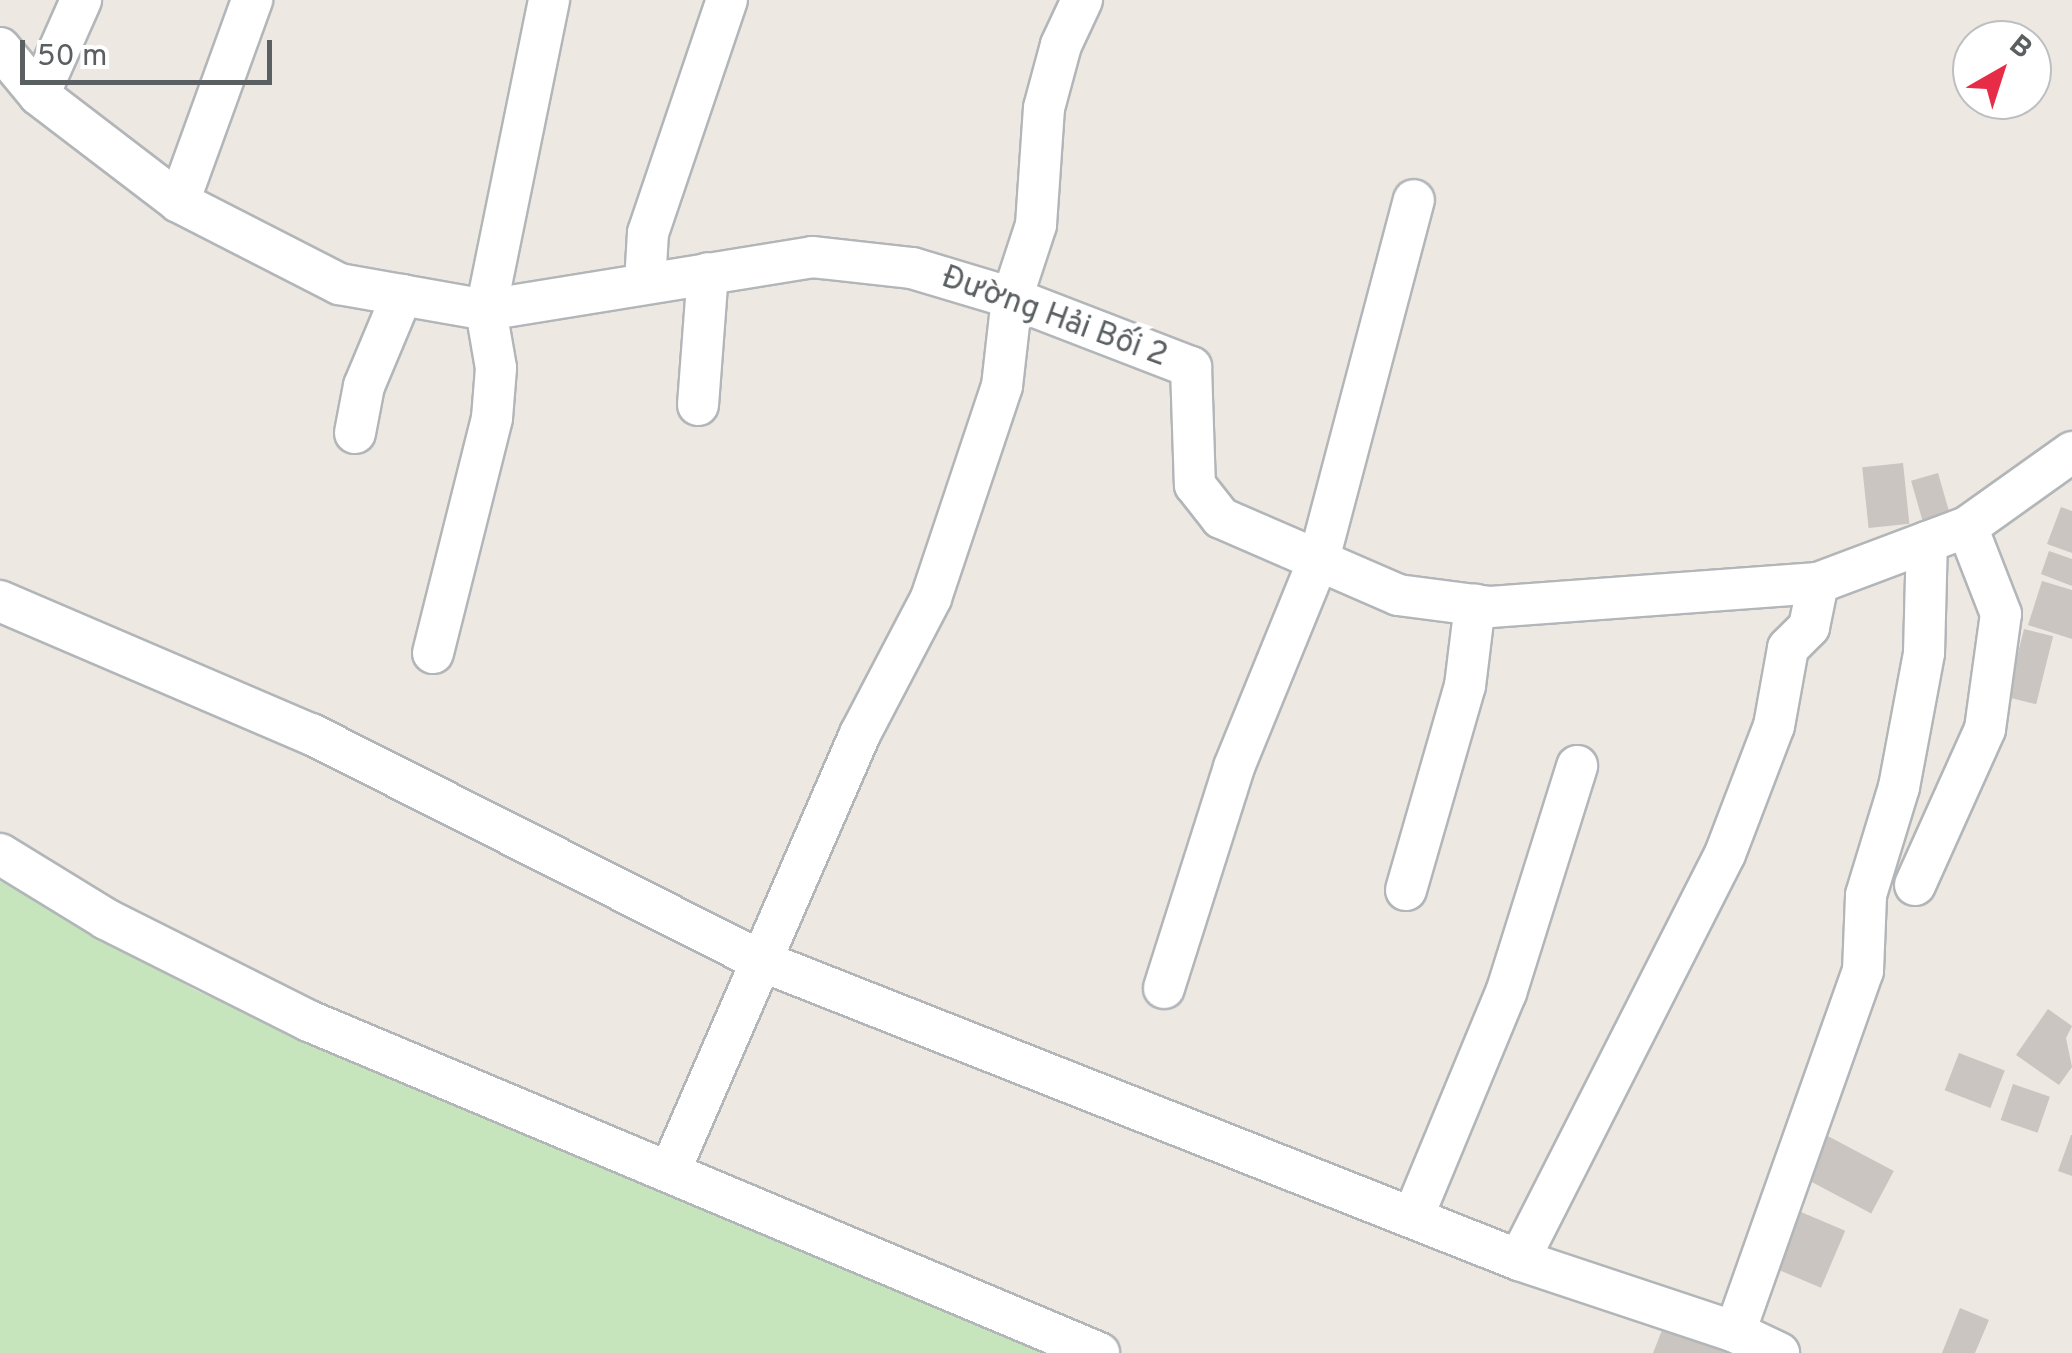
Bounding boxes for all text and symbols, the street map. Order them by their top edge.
scale bar [25,20,278,82]
north arrow [1952,20,2052,120]
text: B [2001,28,2038,68]
text: 50 m [37,39,107,76]
street label: Đường Hải Bối 2 [936,259,1172,377]

